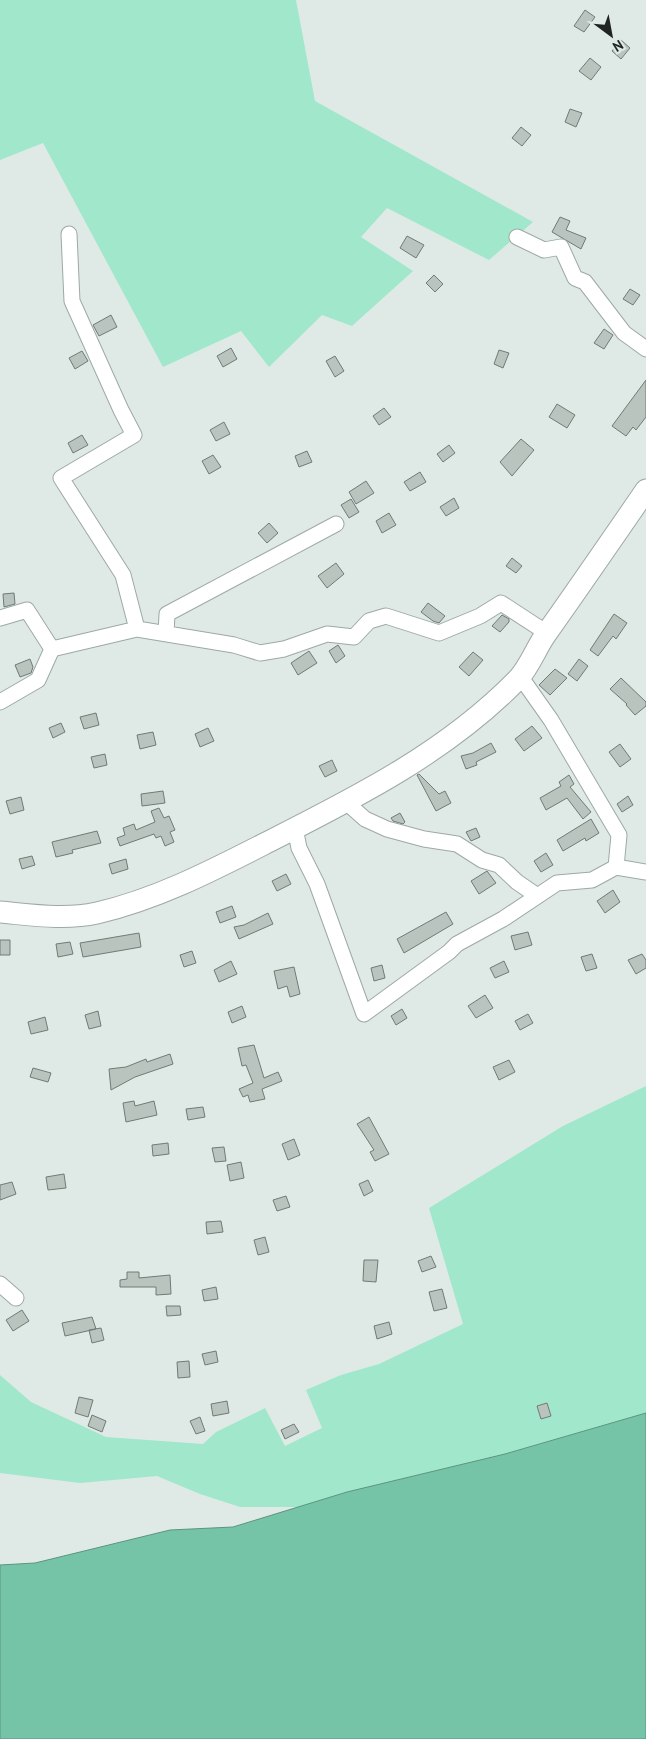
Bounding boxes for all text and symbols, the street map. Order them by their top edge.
north arrow [586,10,636,60]
text: N [609,36,627,56]

